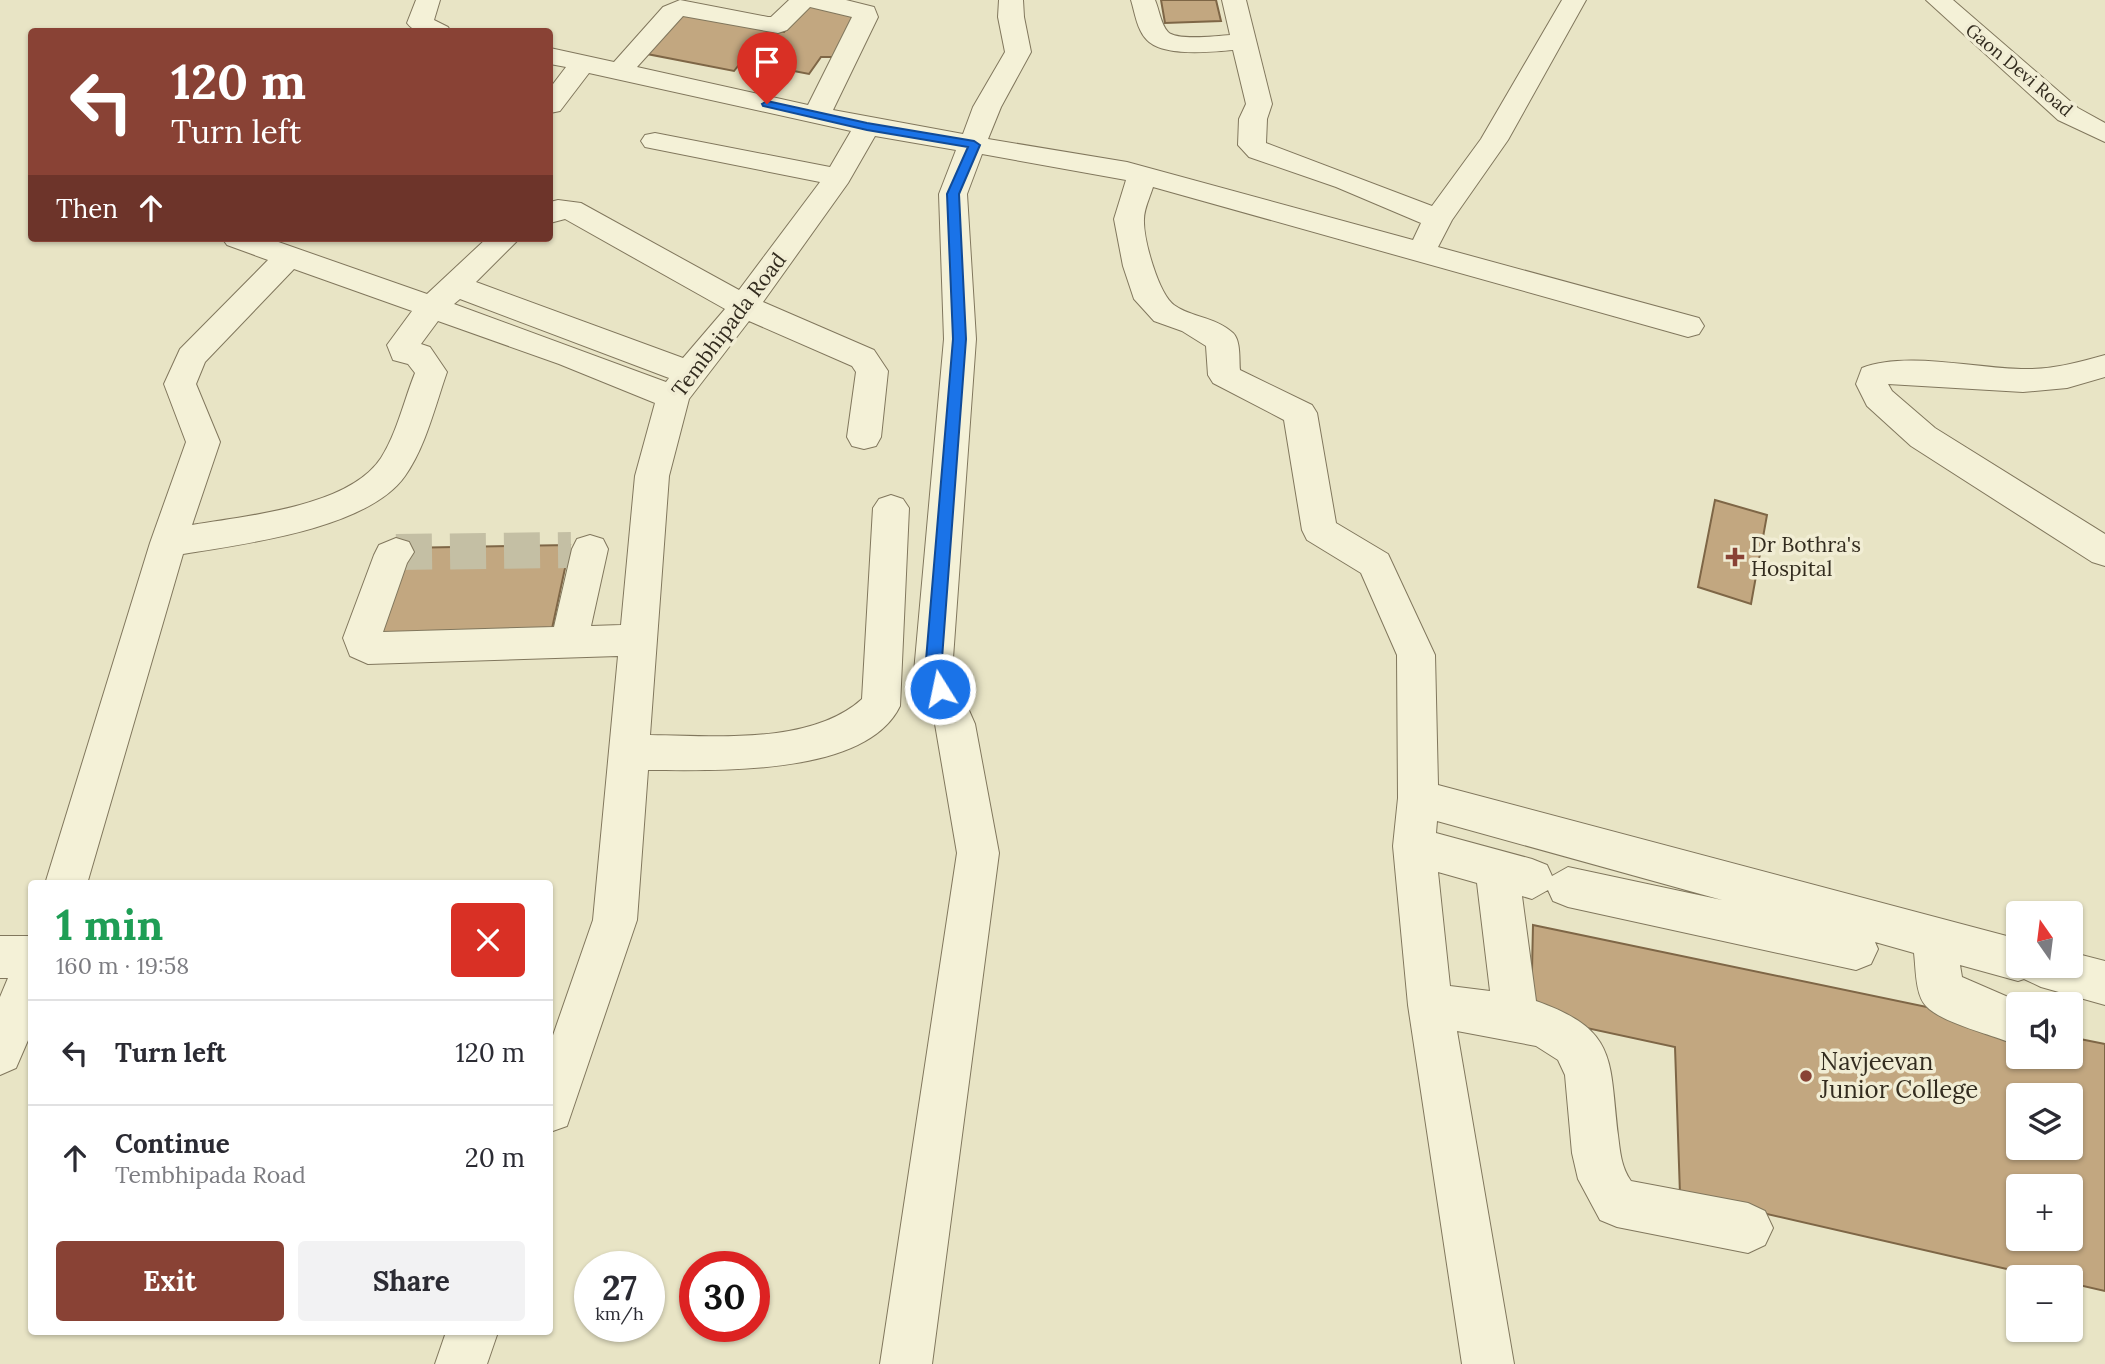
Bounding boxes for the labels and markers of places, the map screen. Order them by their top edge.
pin [737,32,797,104]
place label: Dr Bothra's Hospital [1751,531,1861,582]
marker: Dr Bothra's Hospital [1725,547,1745,567]
place label: Navjeevan Junior College [1819,1046,1978,1105]
marker: Navjeevan Junior College [1798,1068,1814,1084]

